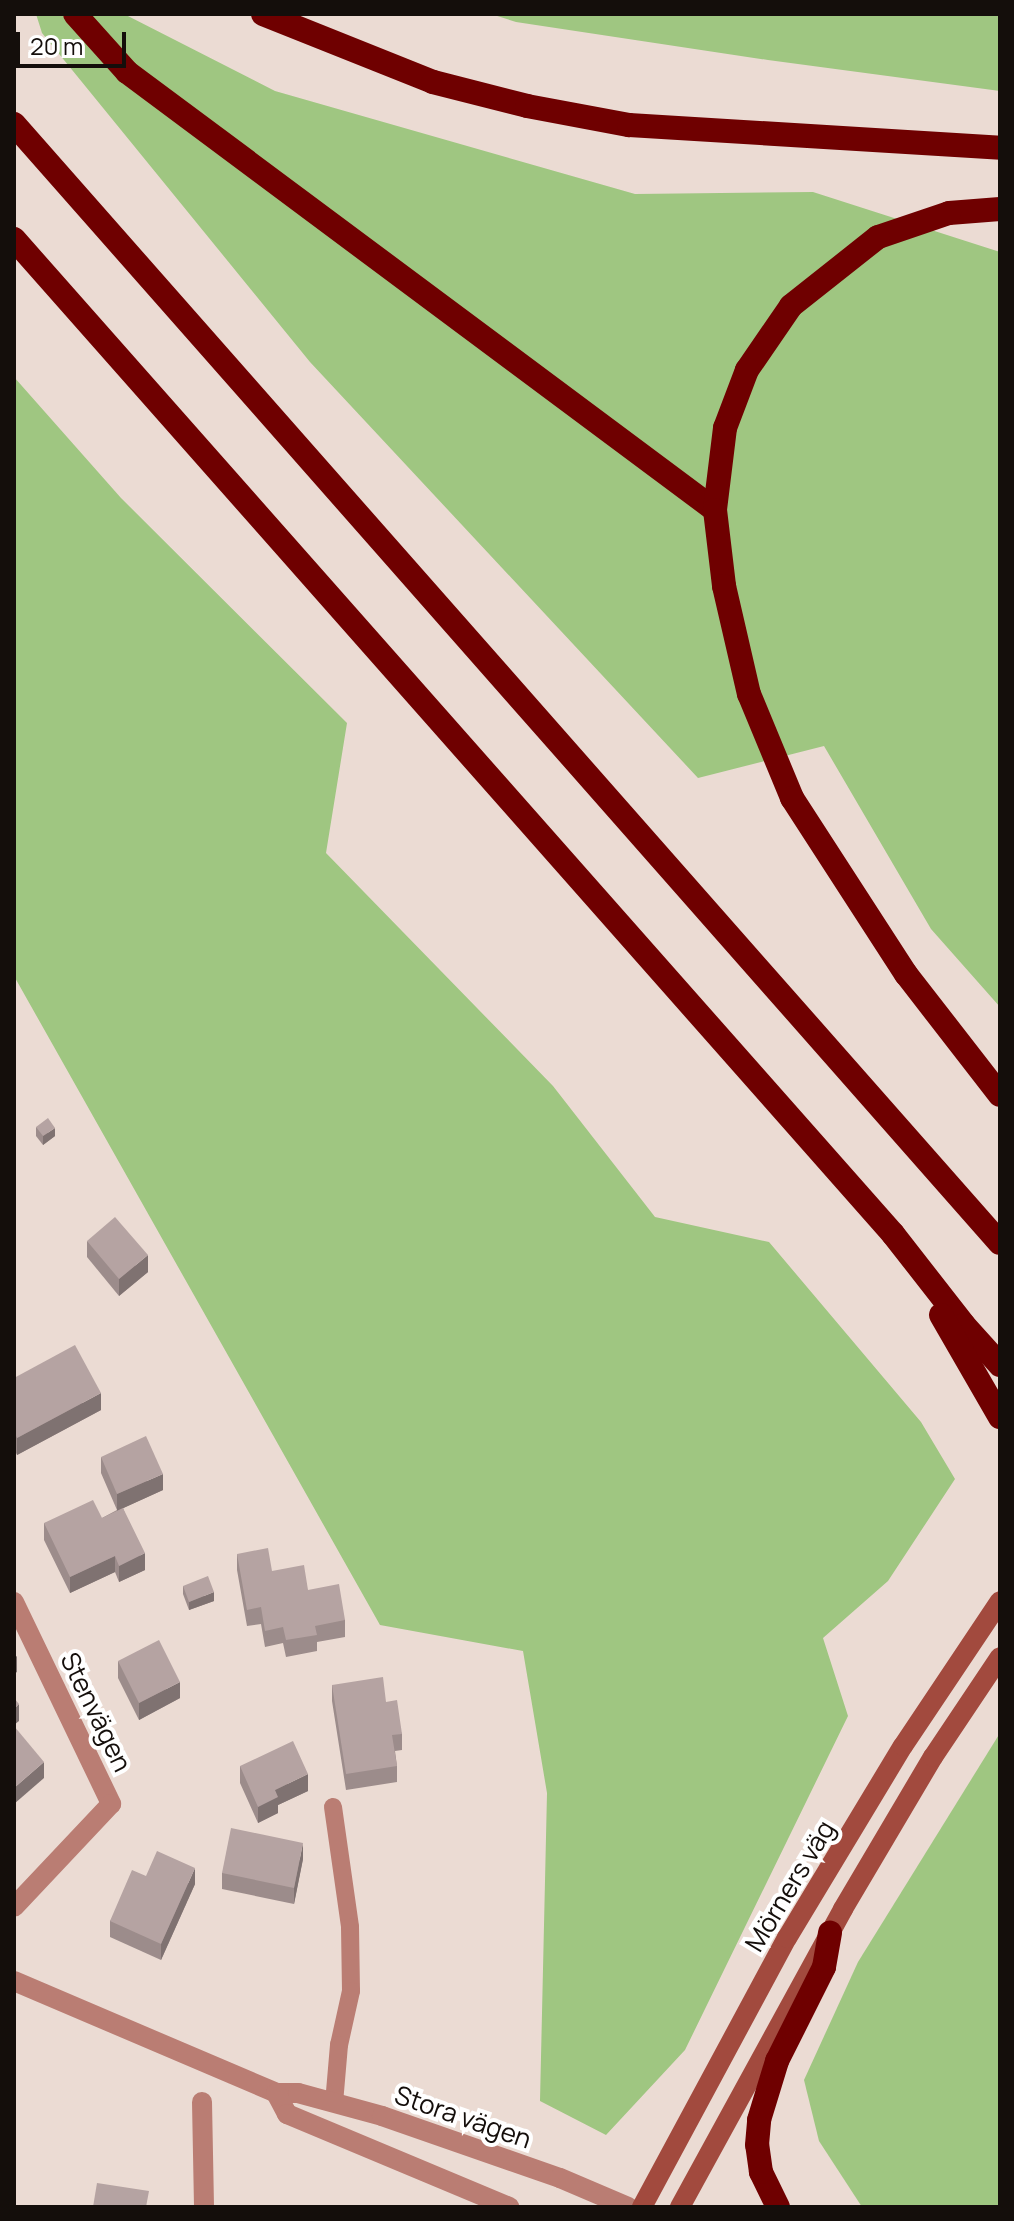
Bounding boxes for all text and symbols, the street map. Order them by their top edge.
scale bar [20,16,130,66]
text: 20 m [30,29,83,62]
street label: Stenvägen [54,1647,138,1777]
street label: Mörners väg [739,1815,841,1957]
street label: Stora vägen [391,2079,535,2155]

